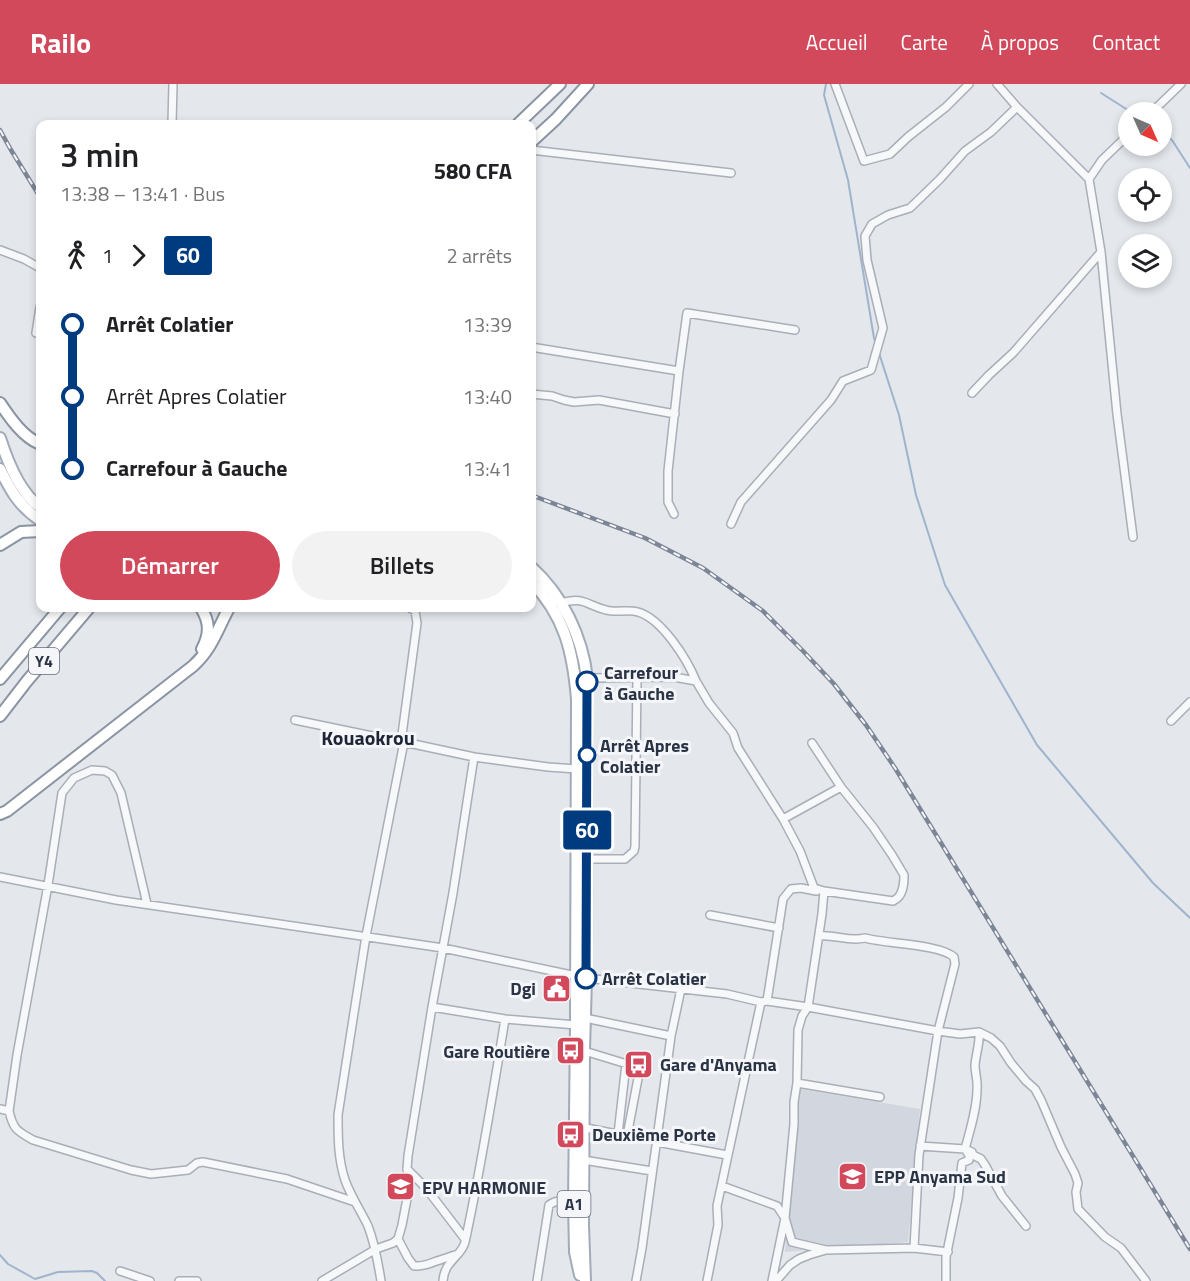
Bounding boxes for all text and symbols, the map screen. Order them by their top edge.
text: Railo [30,21,91,64]
text: Accueil [806,26,868,58]
text: Carte [901,26,948,58]
text: À propos [981,26,1059,58]
text: Contact [1092,26,1160,58]
north arrow [1118,102,1172,156]
map controls [1118,102,1172,288]
text: 3 min [60,130,139,180]
text: 580 CFA [434,154,512,188]
button: locate [1118,168,1172,222]
text: 13:38 – 13:41 · Bus [60,178,225,209]
button: layers [1118,234,1172,288]
icon: walk [60,239,93,272]
icon: forward [122,239,155,272]
text: 60 [176,239,200,271]
text: 1 [102,240,113,271]
text: 2 arrêts [446,240,512,271]
text: Arrêt Colatier [106,307,233,341]
text: 13:39 [463,309,512,340]
text: Arrêt Apres Colatier [106,379,287,413]
text: 13:40 [463,381,512,412]
text: Carrefour à Gauche [106,451,288,485]
text: 13:41 [463,453,512,484]
button: Démarrer [60,531,280,600]
button: Billets [292,531,512,600]
road number: Y4 [29,648,59,674]
place label: Carrefour à Gauche [604,659,678,707]
marker: Carrefour à Gauche [576,671,598,693]
district label: Kouaokrou [321,722,415,753]
place label: Arrêt Apres Colatier [600,732,689,780]
marker: Arrêt Apres Colatier [578,746,596,764]
line badge: 60 [560,810,614,850]
text: 60 [575,814,599,846]
place label: Arrêt Colatier [602,965,707,992]
marker: Arrêt Colatier [575,967,597,989]
public building icon: Dgi [541,972,573,1004]
place label: Dgi [510,975,536,1002]
bus stop icon: Gare Routière [555,1035,587,1067]
place label: Gare Routière [443,1038,550,1065]
bus stop icon: Gare d'Anyama [623,1048,655,1080]
place label: Gare d'Anyama [660,1051,777,1078]
bus stop icon: Deuxième Porte [555,1118,587,1150]
place label: Deuxième Porte [592,1121,716,1148]
school or university icon: EPP Anyama Sud [837,1160,869,1192]
place label: EPP Anyama Sud [874,1163,1006,1190]
school or university icon: EPV HARMONIE [385,1171,417,1203]
place label: EPV HARMONIE [422,1174,546,1201]
road number: A1 [558,1191,590,1217]

